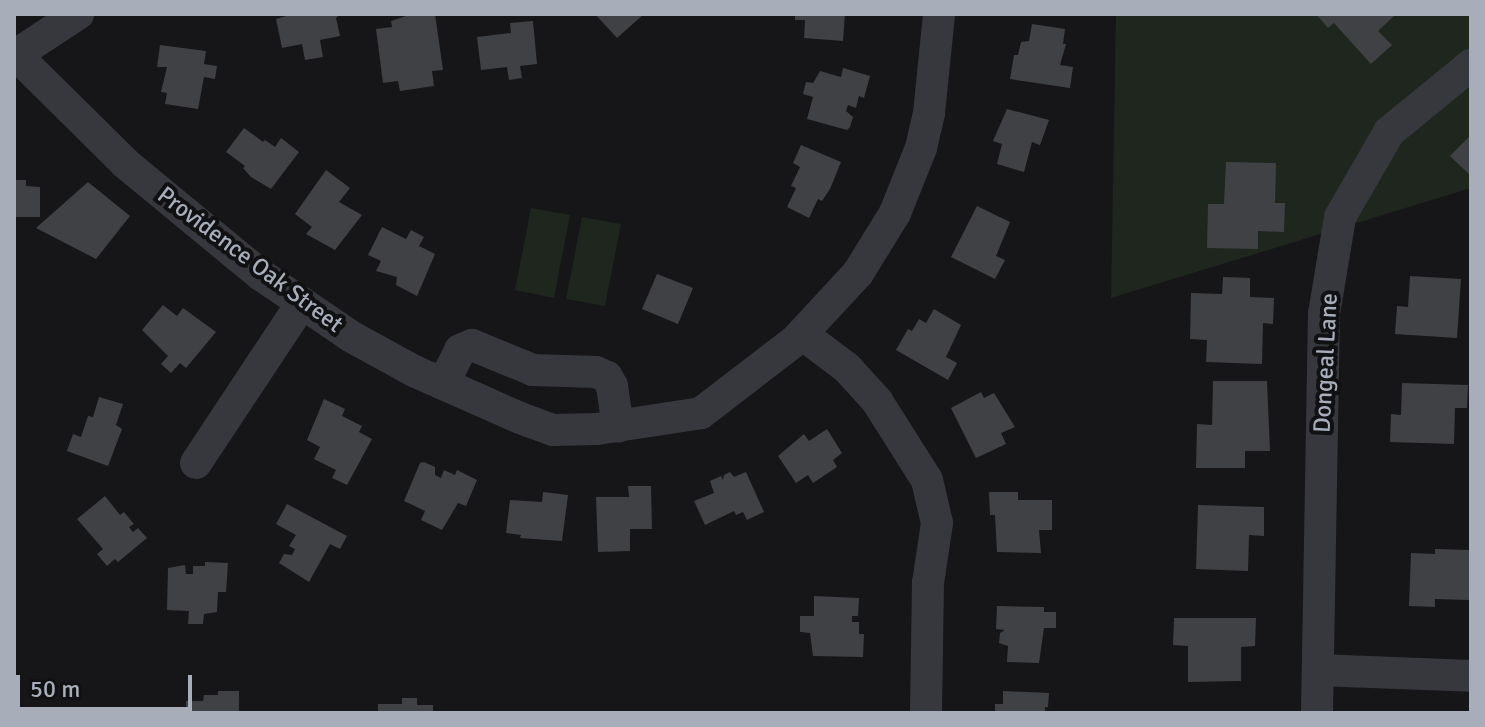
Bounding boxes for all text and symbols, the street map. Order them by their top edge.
street label: Providence Oak Street [152,181,348,339]
street label: Dongeal Lane [1308,292,1344,434]
scale bar [20,659,196,709]
text: 50 m [30,674,80,704]

